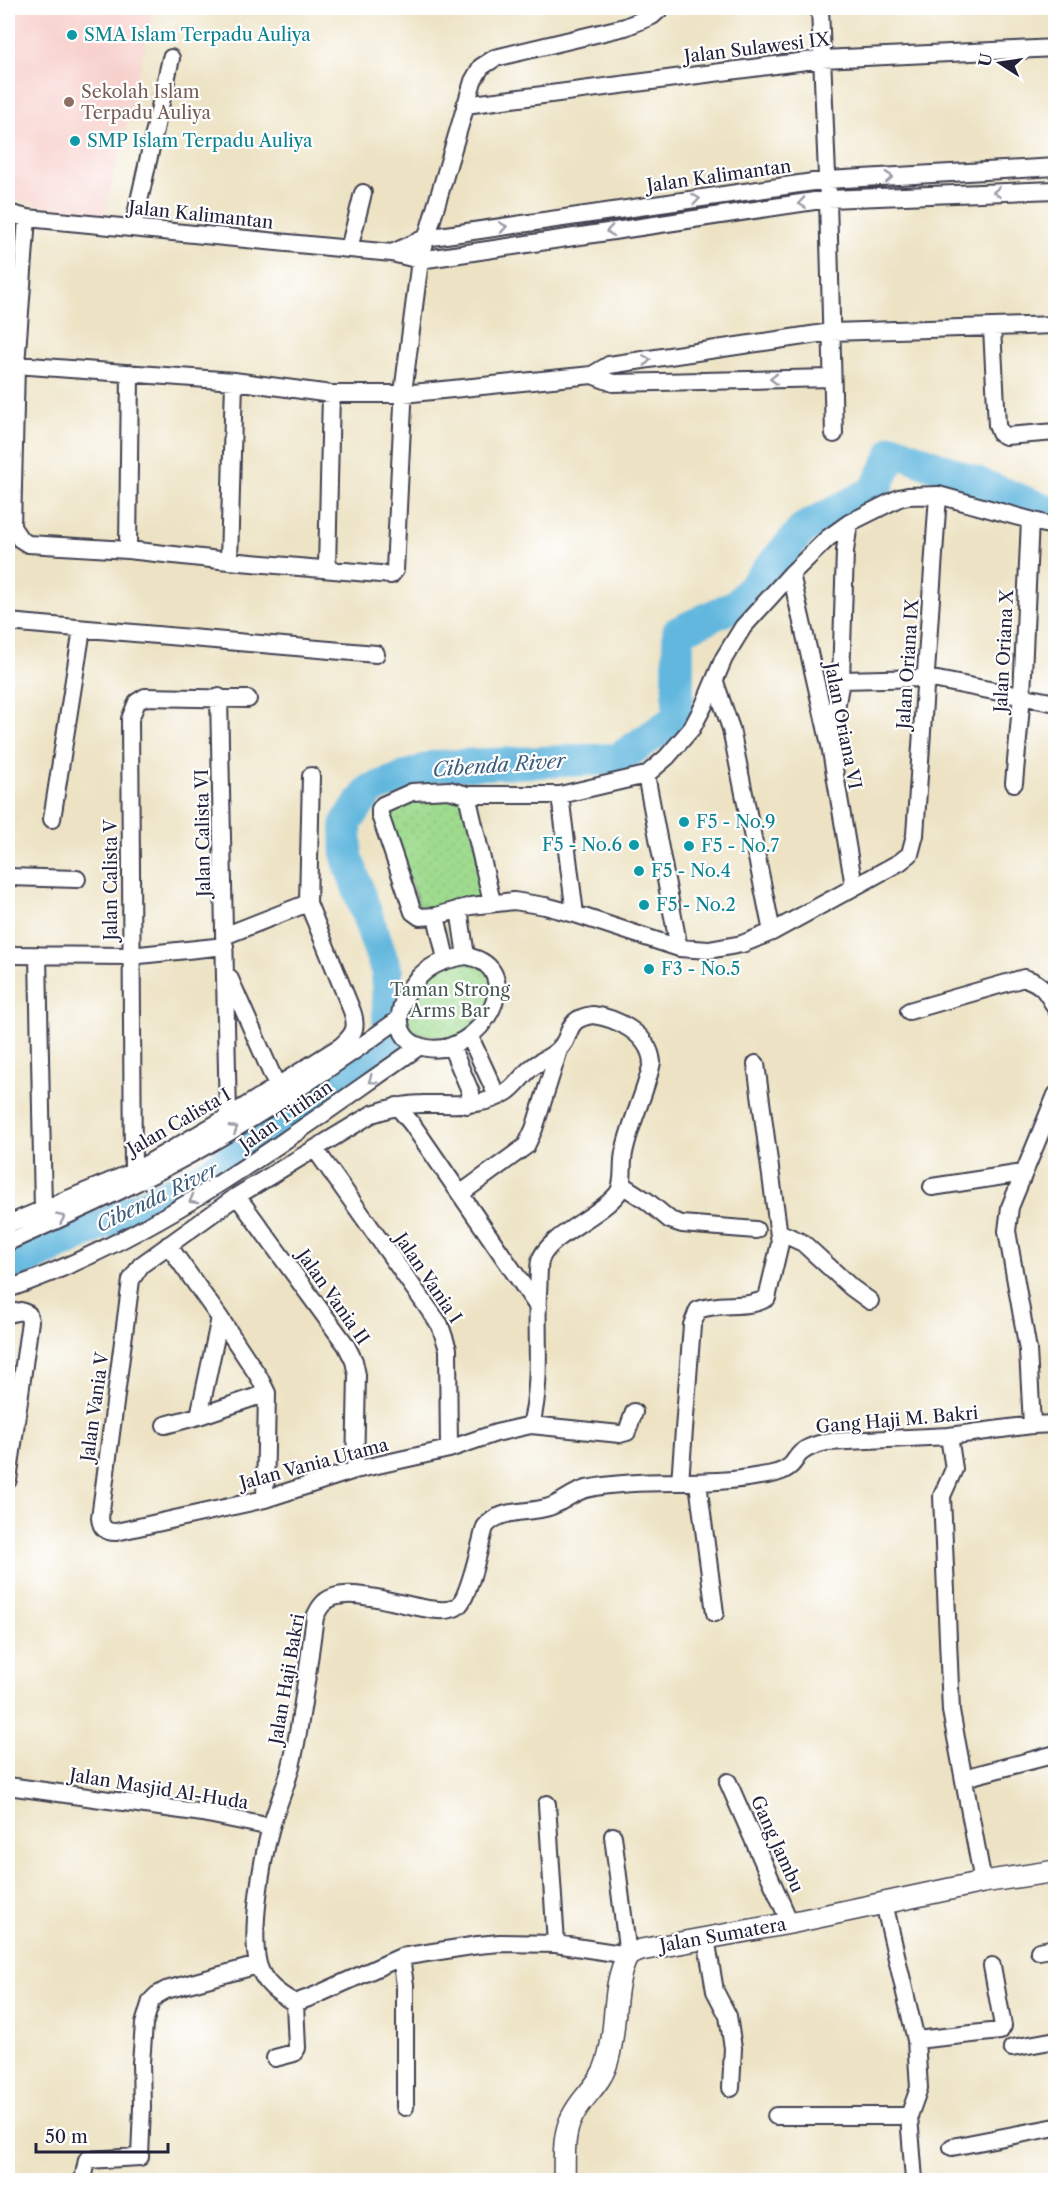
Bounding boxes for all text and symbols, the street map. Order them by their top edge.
place label: SMA Islam Terpadu Auliya [84,24,311,46]
marker: SMA Islam Terpadu Auliya [65,28,79,42]
street label: Jalan Sulawesi IX [680,28,832,68]
north arrow [970,33,1030,93]
text: U [974,51,996,68]
place label: Sekolah Islam Terpadu Auliya [81,81,211,124]
marker: Sekolah Islam Terpadu Auliya [62,95,76,109]
place label: SMP Islam Terpadu Auliya [87,130,313,152]
marker: SMP Islam Terpadu Auliya [68,134,82,148]
street label: Jalan Kalimantan [642,155,793,197]
one-way arrow [885,170,894,183]
one-way arrow [993,186,1002,199]
one-way arrow [691,193,700,205]
street label: Jalan Kalimantan [125,196,275,234]
one-way arrow [798,197,807,209]
one-way arrow [498,221,507,233]
one-way arrow [605,225,614,237]
one-way arrow [643,354,652,366]
one-way arrow [769,373,778,385]
street label: Jalan Oriana X [990,588,1018,716]
street label: Jalan Oriana IX [892,597,924,733]
street label: Jalan Oriana VI [819,658,866,791]
water label: Cibenda River [432,748,568,782]
street label: Jalan Calista VI [191,769,215,900]
place label: F5 - No.9 [696,811,775,833]
marker: F5 - No.9 [677,815,691,829]
street label: Jalan Calista V [100,818,122,944]
place label: F5 - No.6 [542,834,622,856]
place label: F5 - No.7 [701,835,779,857]
marker: F5 - No.6 [627,838,641,852]
marker: F5 - No.7 [682,839,696,853]
place label: F5 - No.4 [651,860,731,882]
marker: F5 - No.4 [632,864,646,878]
place label: F5 - No.2 [656,894,736,916]
marker: F5 - No.2 [637,898,651,912]
place label: F3 - No.5 [661,958,740,980]
marker: F3 - No.5 [642,962,656,976]
park label: Taman Strong Arms Bar [390,979,510,1022]
one-way arrow [368,1073,379,1084]
street label: Jalan Titihan [233,1076,337,1158]
street label: Jalan Calista I [121,1084,235,1162]
one-way arrow [228,1124,238,1136]
water label: Cibenda River [92,1156,224,1237]
one-way arrow [189,1193,199,1204]
one-way arrow [54,1213,65,1225]
street label: Jalan Vania I [388,1226,466,1327]
street label: Jalan Vania II [290,1243,374,1349]
street label: Jalan Vania V [76,1350,114,1466]
street label: Gang Haji M. Bakri [815,1402,980,1438]
street label: Jalan Vania Utama [234,1433,391,1495]
street label: Jalan Haji Bakri [264,1611,309,1749]
street label: Jalan Masjid Al-Huda [65,1764,251,1814]
street label: Gang Jambu [746,1792,808,1896]
street label: Jalan Sumatera [655,1913,788,1957]
scale bar [36,2116,168,2154]
text: 50 m [45,2126,88,2148]

